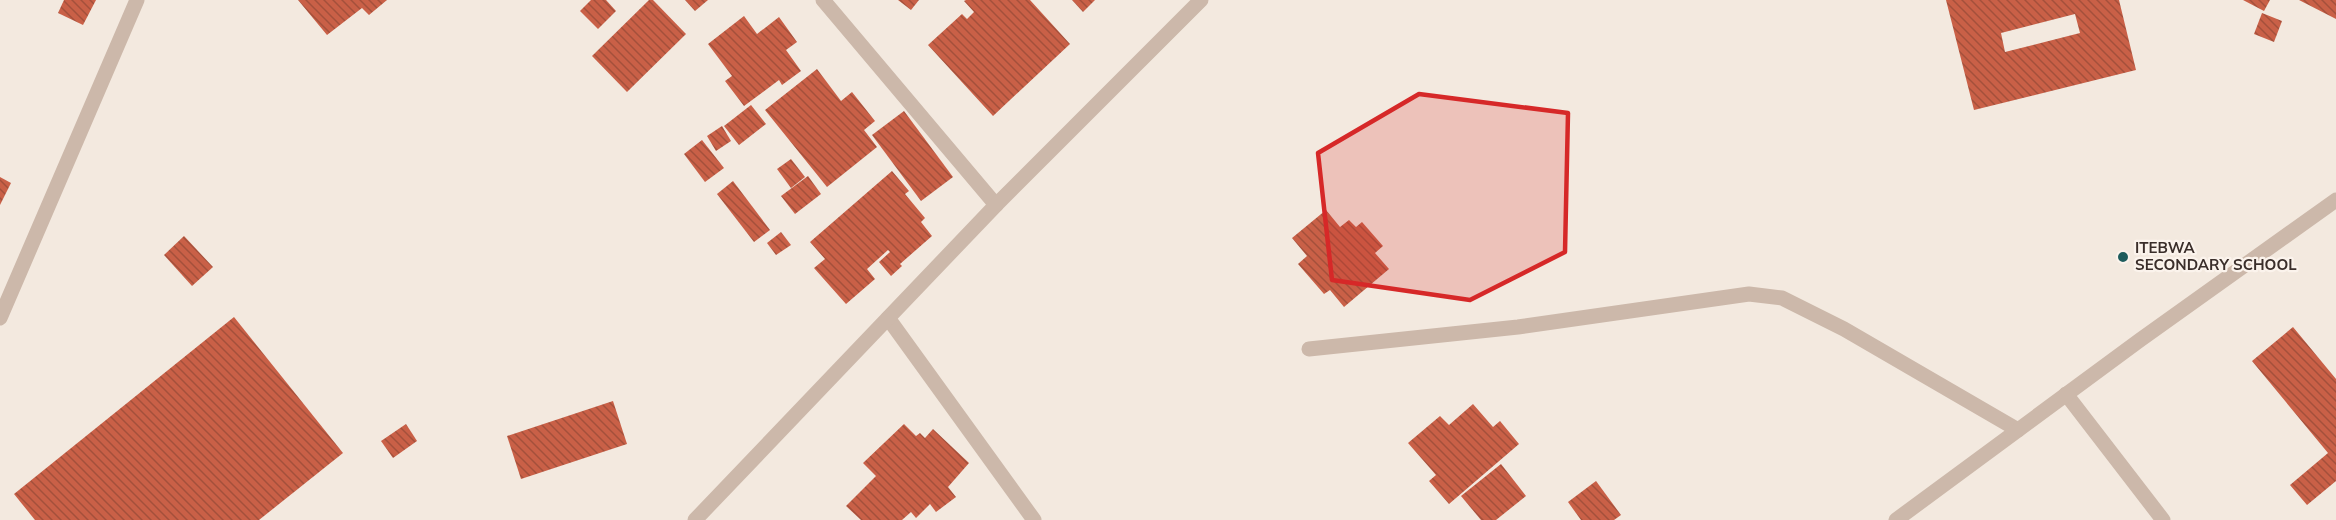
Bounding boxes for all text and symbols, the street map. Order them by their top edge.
place label: ITEBWA SECONDARY SCHOOL [2135,238,2297,274]
marker: ITEBWA SECONDARY SCHOOL [2116,250,2130,264]

